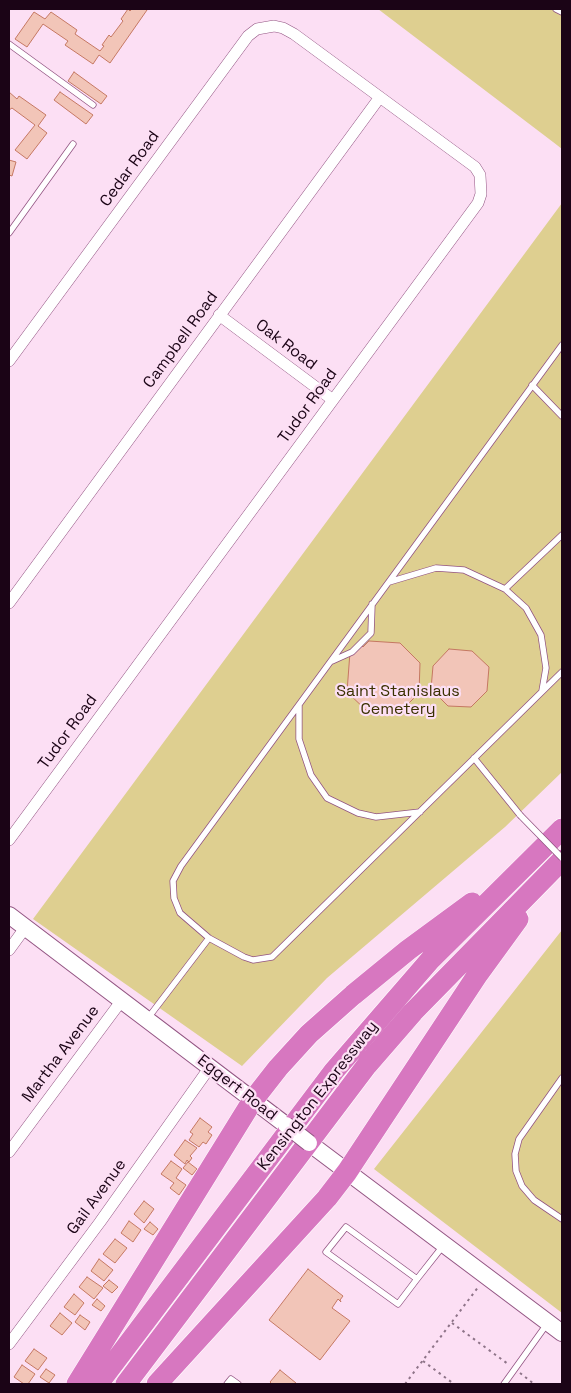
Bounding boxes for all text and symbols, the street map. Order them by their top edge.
street label: Cedar Road [96,127,164,211]
street label: Campbell Road [140,288,222,392]
street label: Oak Road [252,316,320,374]
street label: Tudor Road [274,365,342,447]
park label: Saint Stanislaus Cemetery [336,682,460,720]
street label: Tudor Road [34,691,102,773]
street label: Martha Avenue [18,1002,104,1106]
street label: Kensington Expressway [254,1017,382,1175]
street label: Eggert Road [193,1051,281,1125]
street label: Gail Avenue [63,1156,131,1238]

